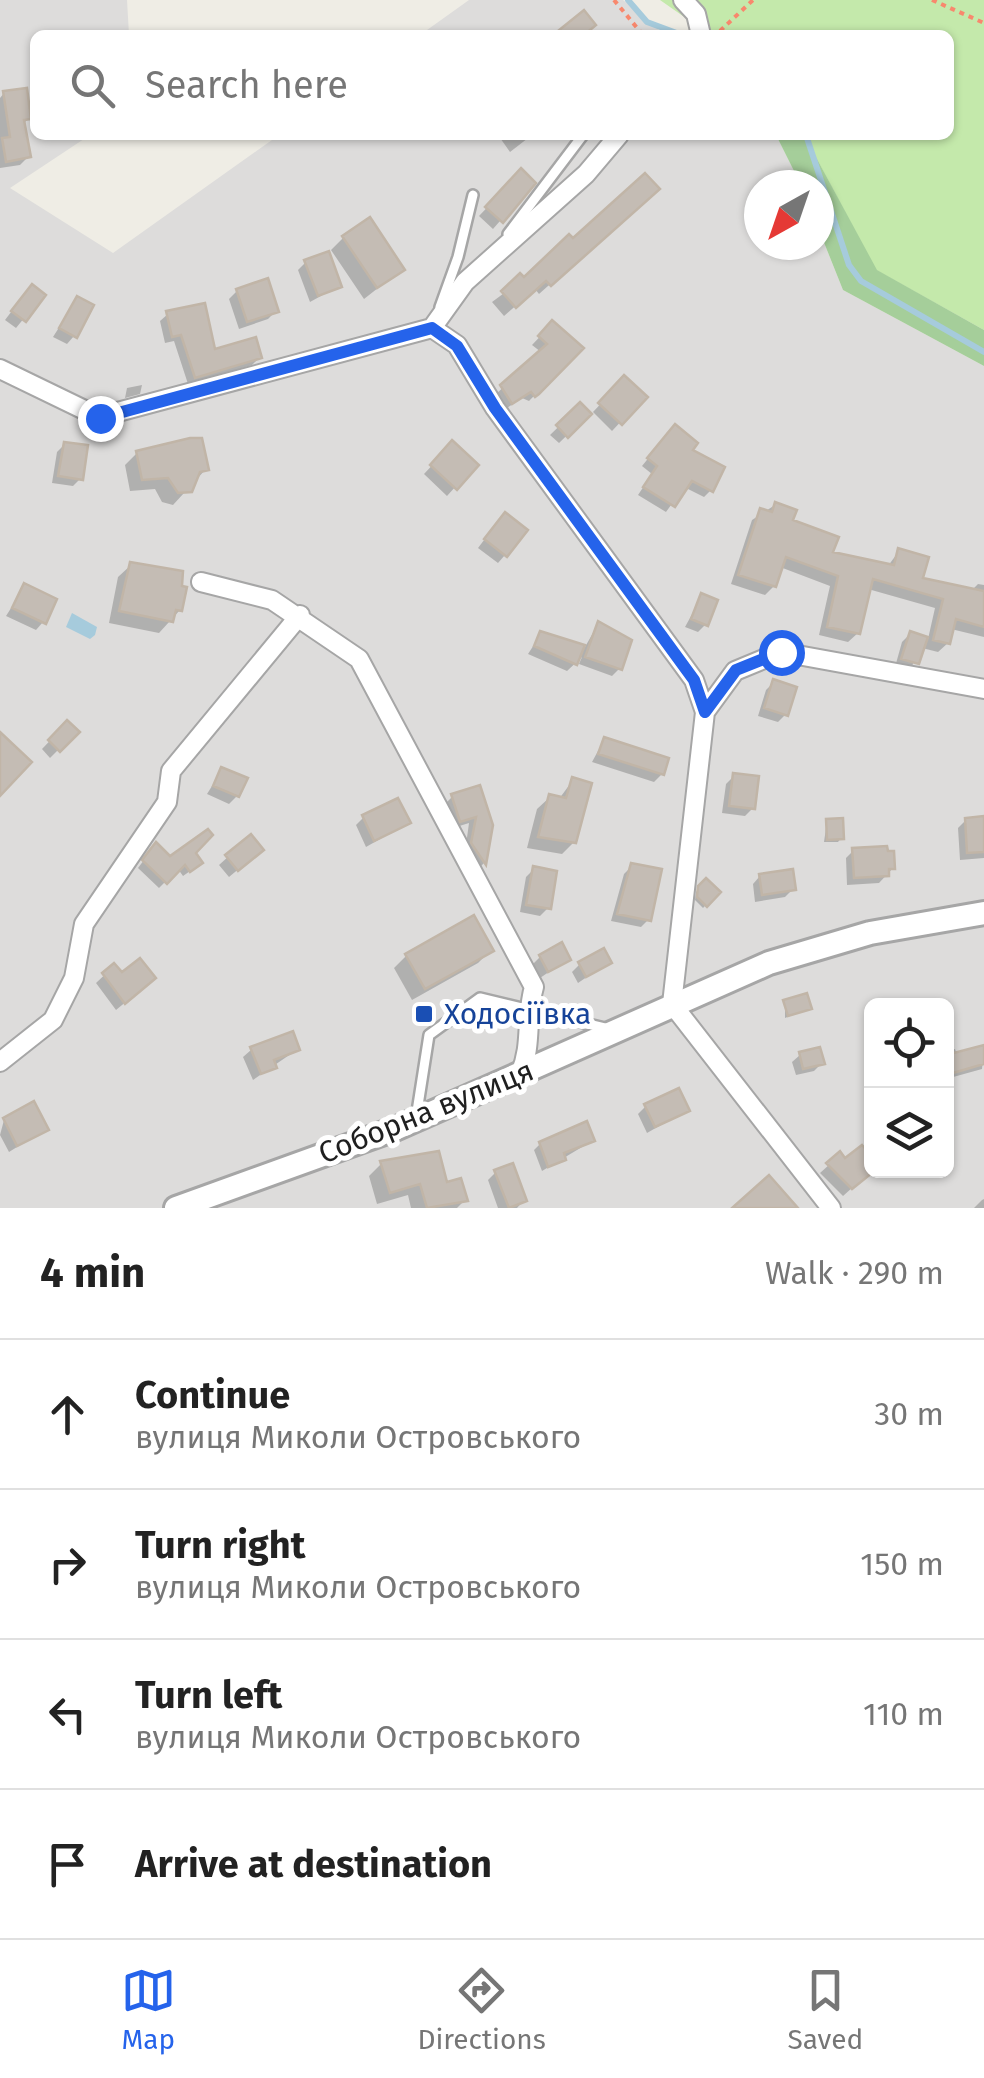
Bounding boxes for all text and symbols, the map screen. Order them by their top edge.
search box [30,30,954,140]
icon: search [65,58,120,113]
text: Search here [145,62,348,108]
north arrow [744,170,834,260]
route end [78,396,124,442]
route start [759,630,805,676]
place label: Ходосіївка [444,996,591,1032]
map controls [864,998,954,1178]
button: locate [864,998,954,1088]
marker: Ходосіївка [413,1003,435,1025]
street label: Соборна вулиця [313,1052,539,1172]
button: layers [864,1088,954,1178]
text: 4 min [40,1248,145,1298]
text: Walk · 290 m [765,1254,944,1292]
text: Continue [135,1372,290,1418]
icon: ahead [40,1387,95,1442]
text: 30 m [874,1395,944,1433]
text: вулиця Миколи Островського [135,1418,581,1456]
text: Turn right [135,1522,305,1568]
icon: right [40,1537,95,1592]
text: 150 m [860,1545,944,1583]
text: вулиця Миколи Островського [135,1568,581,1606]
text: Turn left [135,1672,282,1718]
icon: left [40,1687,95,1742]
text: 110 m [863,1695,944,1733]
text: вулиця Миколи Островського [135,1718,581,1756]
icon: arrive [40,1837,95,1892]
text: Arrive at destination [135,1841,492,1887]
tab: Map [121,1963,176,2056]
tab: Directions [417,1963,546,2056]
tab: Saved [787,1963,863,2056]

